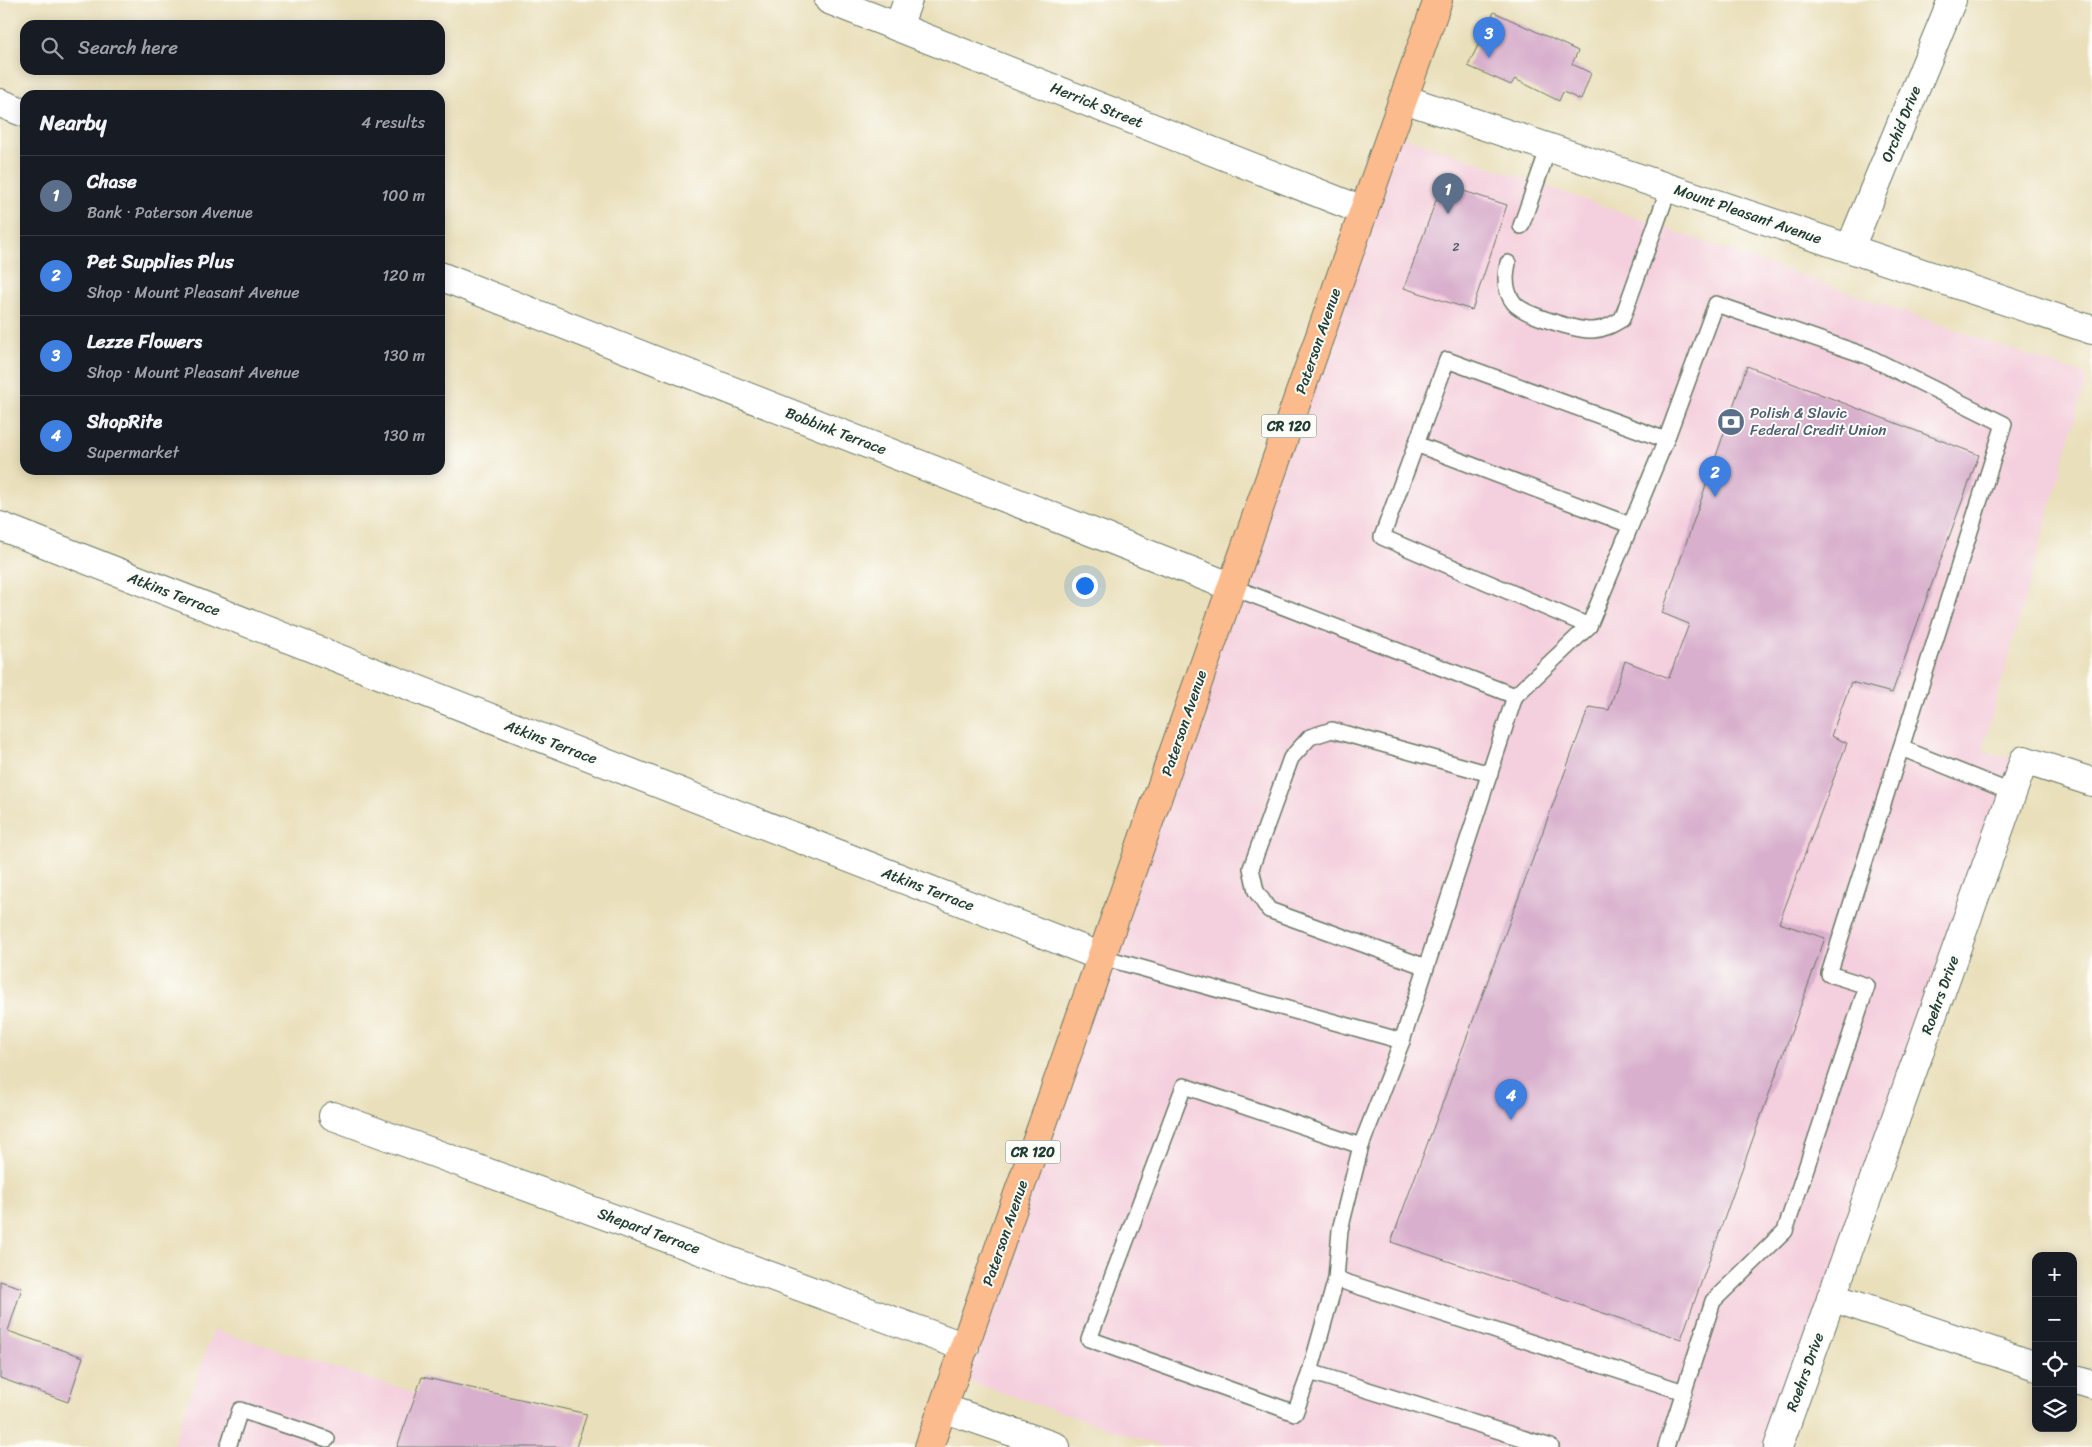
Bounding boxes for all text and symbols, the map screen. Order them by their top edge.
pin: 3 [1473,17,1505,58]
search box [20,20,445,75]
text: Search here [78,31,178,64]
icon: search [38,34,66,62]
street label: Herrick Street [1047,75,1148,136]
street label: Orchid Drive [1874,82,1928,166]
text: Nearby [40,104,106,142]
text: 4 results [361,108,425,137]
text: Chase [87,165,137,198]
pin: 1 [1432,173,1464,214]
street label: Mount Pleasant Avenue [1671,177,1826,252]
text: 1 [53,181,59,210]
text: 100 m [381,181,425,210]
text: Bank · Paterson Avenue [87,198,253,227]
house number: 2 [1453,236,1460,258]
text: Pet Supplies Plus [87,245,234,278]
text: 2 [51,261,61,290]
text: 120 m [382,261,425,290]
text: Shop · Mount Pleasant Avenue [87,278,300,307]
street label: Paterson Avenue [1288,284,1348,398]
text: Lezze Flowers [87,325,202,358]
text: 3 [52,341,60,370]
text: 130 m [383,341,425,370]
text: Shop · Mount Pleasant Avenue [87,358,300,387]
street label: Bobbink Terrace [782,400,891,462]
place label: Polish & Slavic Federal Credit Union [1750,400,1886,443]
text: ShopRite [87,405,162,438]
bank icon: Polish & Slavic Federal Credit Union [1716,407,1746,437]
road number: CR 120 [1262,414,1316,438]
text: 4 [51,421,61,450]
text: 130 m [383,421,425,450]
text: Supermarket [87,438,179,467]
pin: 2 [1699,456,1731,497]
street label: Atkins Terrace [123,564,224,624]
your location [1072,573,1098,599]
street label: Paterson Avenue [1154,666,1214,780]
street label: Atkins Terrace [500,712,601,772]
street label: Atkins Terrace [877,859,978,919]
street label: Roehrs Drive [1914,952,1966,1038]
pin: 4 [1495,1079,1527,1120]
road number: CR 120 [1006,1140,1060,1164]
street label: Paterson Avenue [975,1176,1035,1290]
street label: Shepard Terrace [594,1200,704,1262]
map controls [2032,1252,2077,1432]
button: + [2032,1252,2077,1297]
button: − [2032,1297,2077,1342]
street label: Roehrs Drive [1779,1329,1831,1415]
button: locate [2032,1342,2077,1387]
button: layers [2032,1387,2077,1432]

